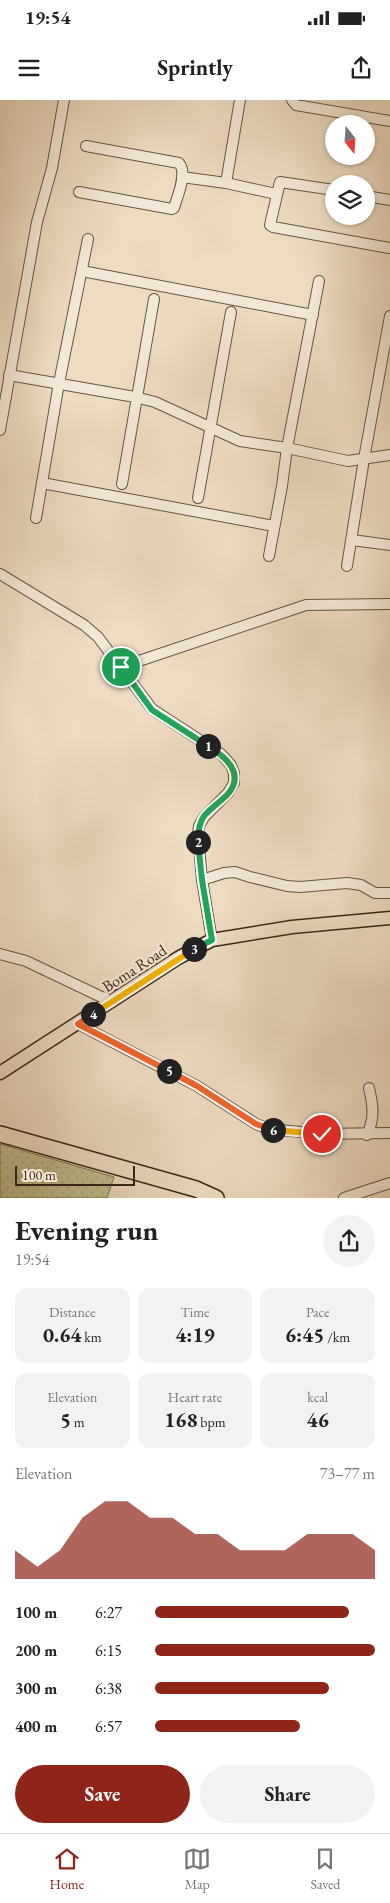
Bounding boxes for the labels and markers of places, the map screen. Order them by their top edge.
pin [100,646,142,688]
pin: 1 [196,734,220,758]
pin: 2 [186,830,210,854]
pin: 3 [182,936,206,962]
pin: 4 [80,1002,106,1026]
pin: 5 [156,1058,182,1084]
pin [301,1113,343,1155]
pin: 6 [260,1118,286,1142]

